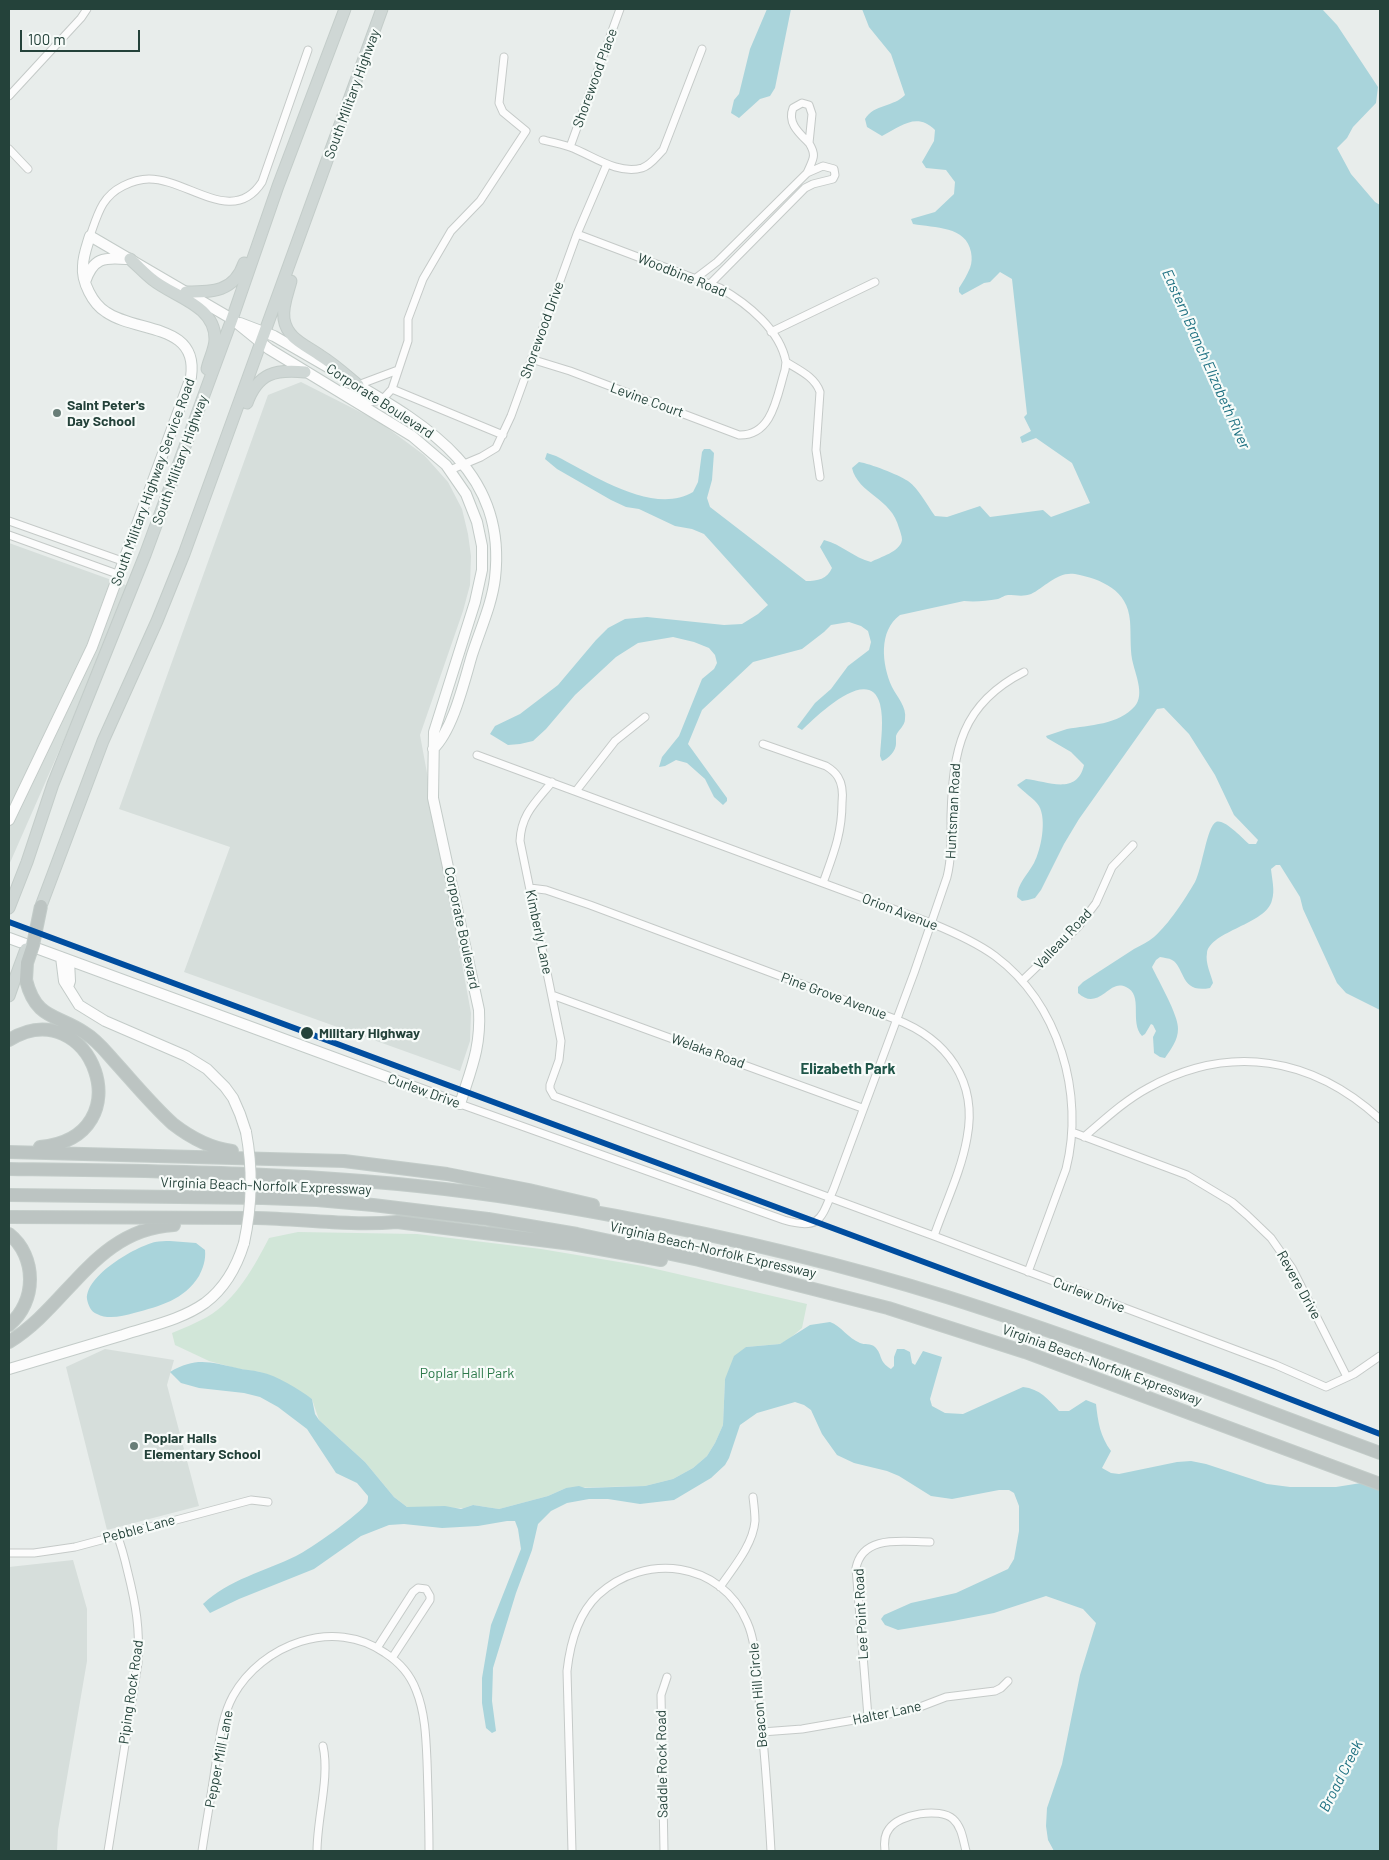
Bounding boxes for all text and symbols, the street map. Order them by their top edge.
scale bar [22,20,142,52]
street label: Shorewood Place [569,26,621,130]
street label: South Military Highway [321,27,383,161]
text: 100 m [28,30,66,48]
street label: Woodbine Road [635,250,729,300]
water label: Eastern Branch Elizabeth River [1158,266,1254,452]
street label: Shorewood Drive [517,279,567,381]
street label: Corporate Boulevard [323,360,437,442]
street label: South Military Highway Service Road [108,376,198,588]
street label: Levine Court [608,379,686,421]
street label: South Military Highway [149,393,211,527]
place label: Saint Peter's Day School [67,397,145,430]
marker: Saint Peter's Day School [51,407,63,419]
street label: Huntsman Road [942,763,964,859]
street label: Corporate Boulevard [441,865,483,991]
street label: Kimberly Lane [522,888,556,976]
street label: Orion Avenue [860,890,940,934]
street label: Valleau Road [1031,905,1095,973]
street label: Pine Grove Avenue [779,969,889,1023]
marker: Military Highway [299,1025,315,1041]
place label: Military Highway [319,1025,420,1041]
street label: Welaka Road [669,1030,747,1072]
district label: Elizabeth Park [801,1060,895,1078]
street label: Curlew Drive [386,1070,462,1112]
street label: Virginia Beach-Norfolk Expressway [160,1174,372,1198]
street label: Virginia Beach-Norfolk Expressway [608,1218,818,1282]
street label: Revere Drive [1273,1248,1325,1322]
street label: Curlew Drive [1051,1274,1127,1316]
street label: Virginia Beach-Norfolk Expressway [1000,1321,1204,1409]
park label: Poplar Hall Park [420,1365,514,1381]
place label: Poplar Halls Elementary School [144,1430,261,1462]
marker: Poplar Halls Elementary School [128,1440,140,1452]
street label: Pebble Lane [101,1511,177,1547]
street label: Lee Point Road [850,1568,872,1660]
street label: Piping Rock Road [115,1639,147,1745]
street label: Beacon Hill Circle [745,1642,771,1748]
street label: Halter Lane [851,1698,923,1728]
street label: Pepper Mill Lane [201,1709,237,1809]
street label: Saddle Rock Road [653,1710,671,1818]
water label: Broad Creek [1315,1737,1367,1815]

